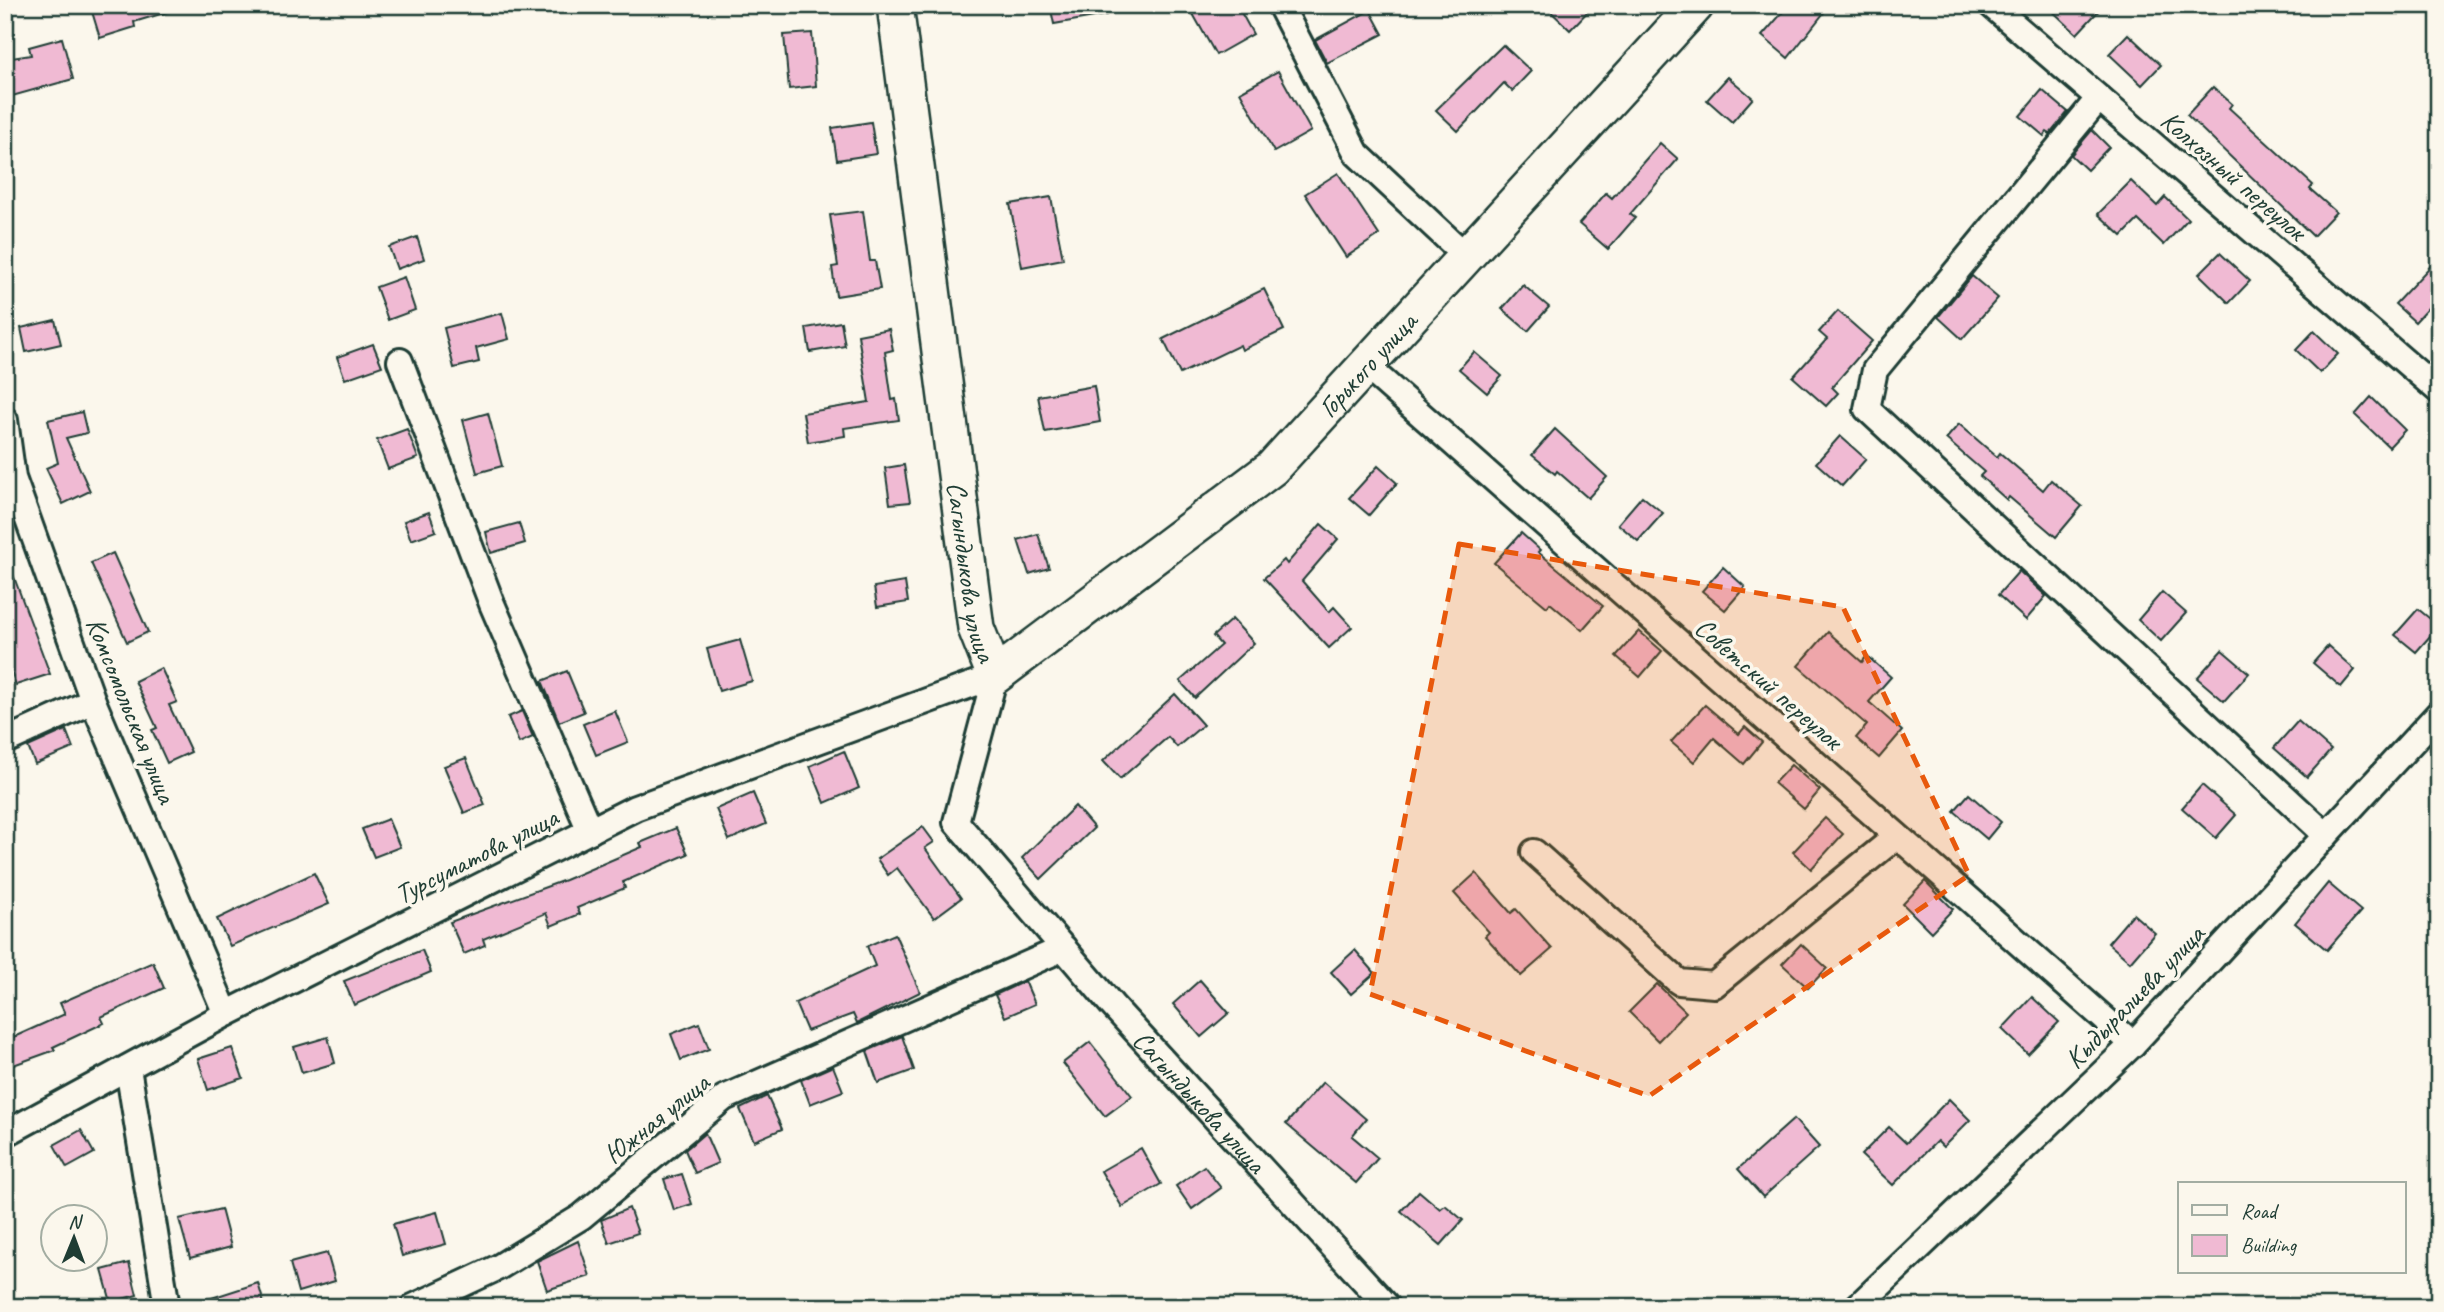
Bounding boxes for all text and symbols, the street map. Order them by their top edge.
street label: Колхозный переулок [2154,103,2316,250]
street label: Горького улица [1310,303,1426,425]
street label: Сагындыкова улица [939,480,1005,668]
street label: Советский переулок [1688,610,1852,759]
street label: Комсомольская улица [78,612,185,810]
street label: Турсуматова улица [389,799,565,912]
street label: Кыдыралиева улица [2057,916,2213,1076]
street label: Сагындыкова улица [1125,1023,1275,1182]
street label: Южная улица [596,1064,718,1172]
legend [2178,1182,2406,1274]
text: Road [2241,1198,2280,1224]
north arrow [38,1204,108,1274]
text: N [68,1210,84,1234]
text: Building [2241,1232,2298,1258]

